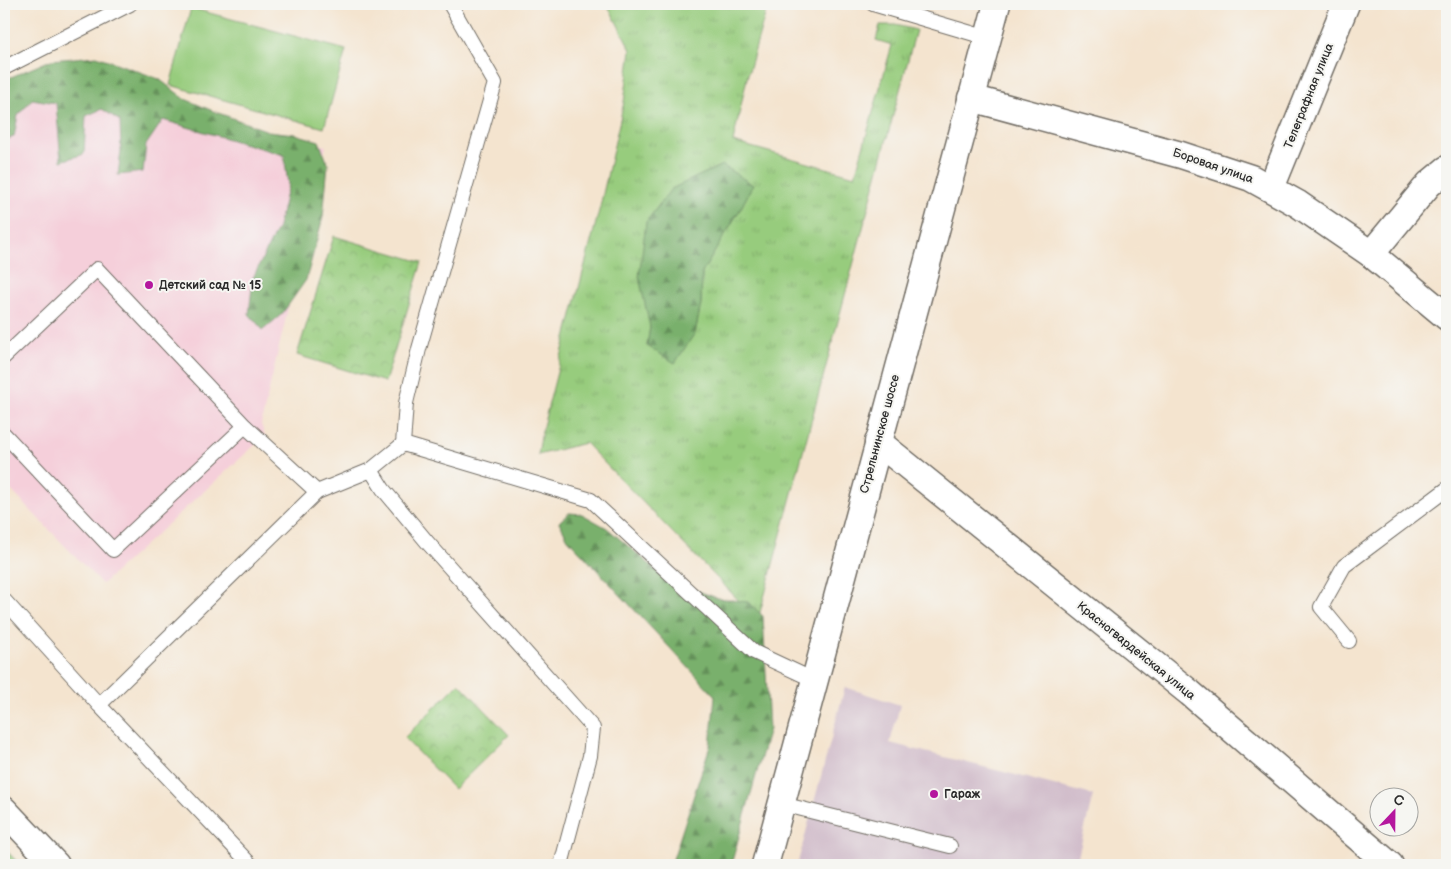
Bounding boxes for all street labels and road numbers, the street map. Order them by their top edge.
street label: Телеграфная улица [1281,41,1337,151]
street label: Боровая улица [1171,145,1255,187]
street label: Стрельнинское шоссе [857,373,903,495]
street label: Красногвардейская улица [1074,599,1198,703]

